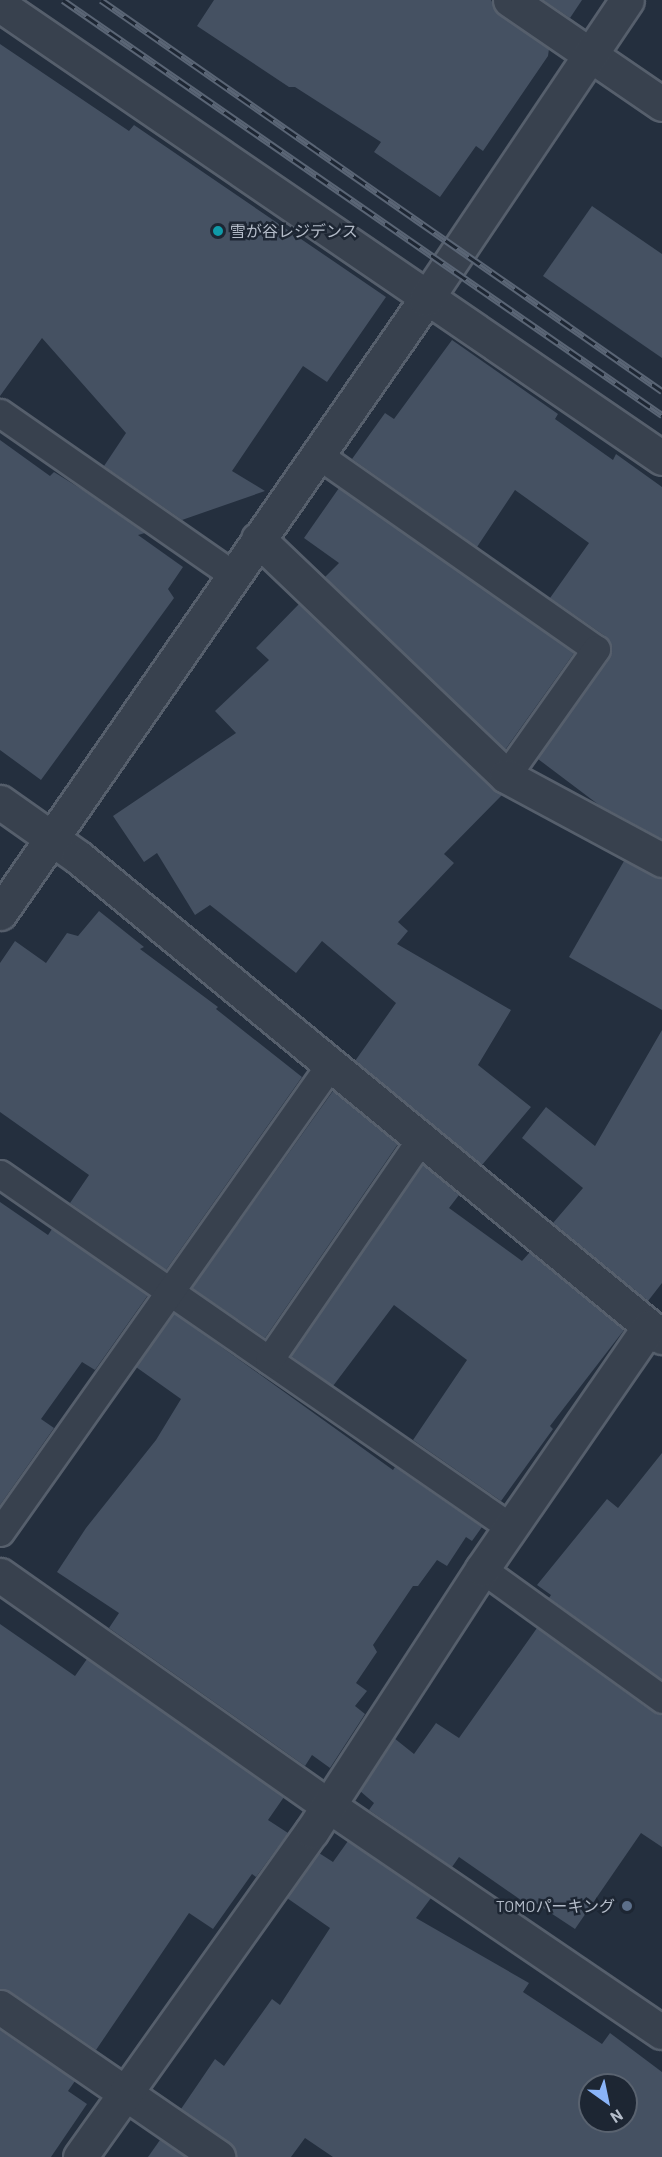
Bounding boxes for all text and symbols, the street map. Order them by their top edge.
place label: 雪が谷レジデンス [230,221,358,241]
marker: 雪が谷レジデンス [211,224,225,238]
place label: TOMOパーキング [495,1896,615,1916]
marker: TOMOパーキング [620,1899,634,1913]
north arrow [578,2073,638,2133]
text: N [607,2106,627,2128]

